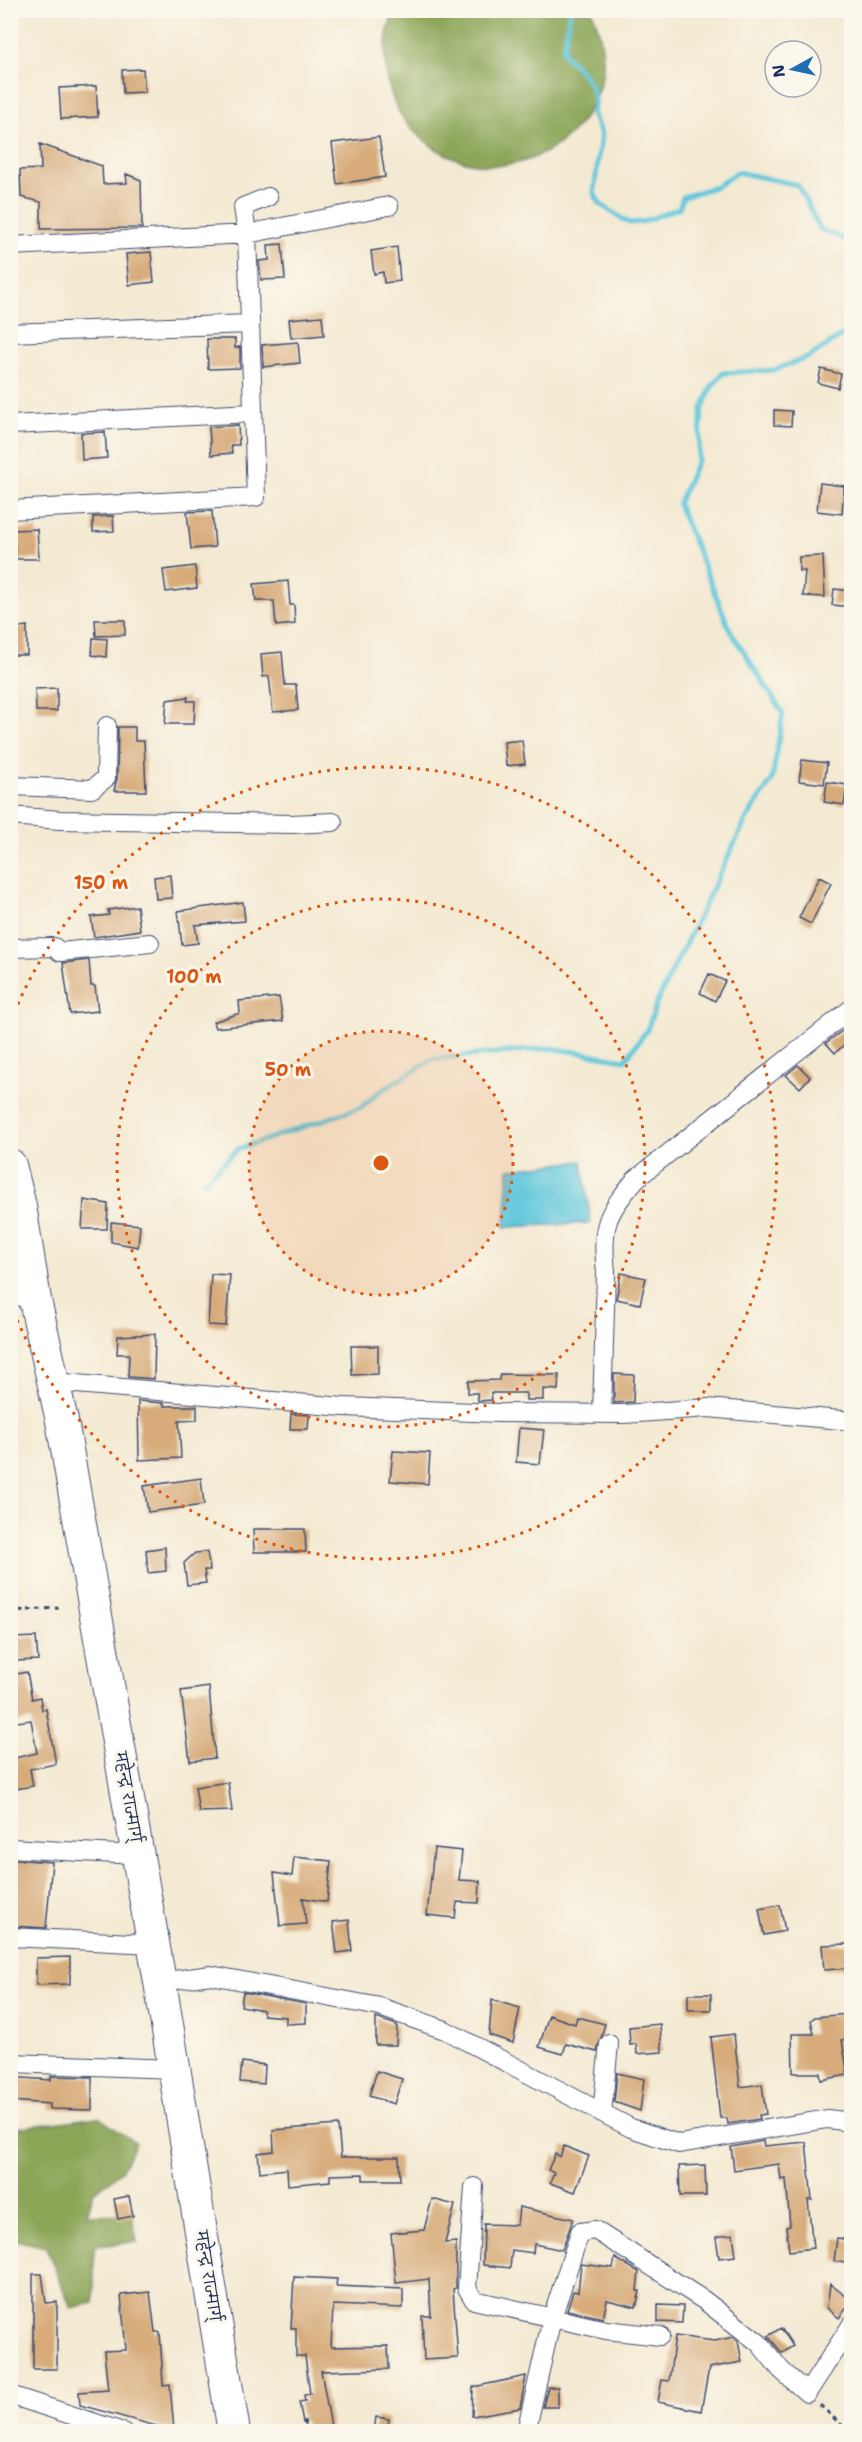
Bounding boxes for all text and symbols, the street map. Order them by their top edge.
north arrow [763,39,823,99]
text: N [767,63,790,79]
text: 150 m [74,871,129,895]
text: 100 m [166,965,222,989]
text: 50 m [265,1058,312,1082]
centre of rings [371,1153,391,1173]
street label: महेन्द्र राज्मार्ग् [109,1748,150,1845]
street label: महेन्द्र राज्मार्ग् [190,2227,229,2324]

